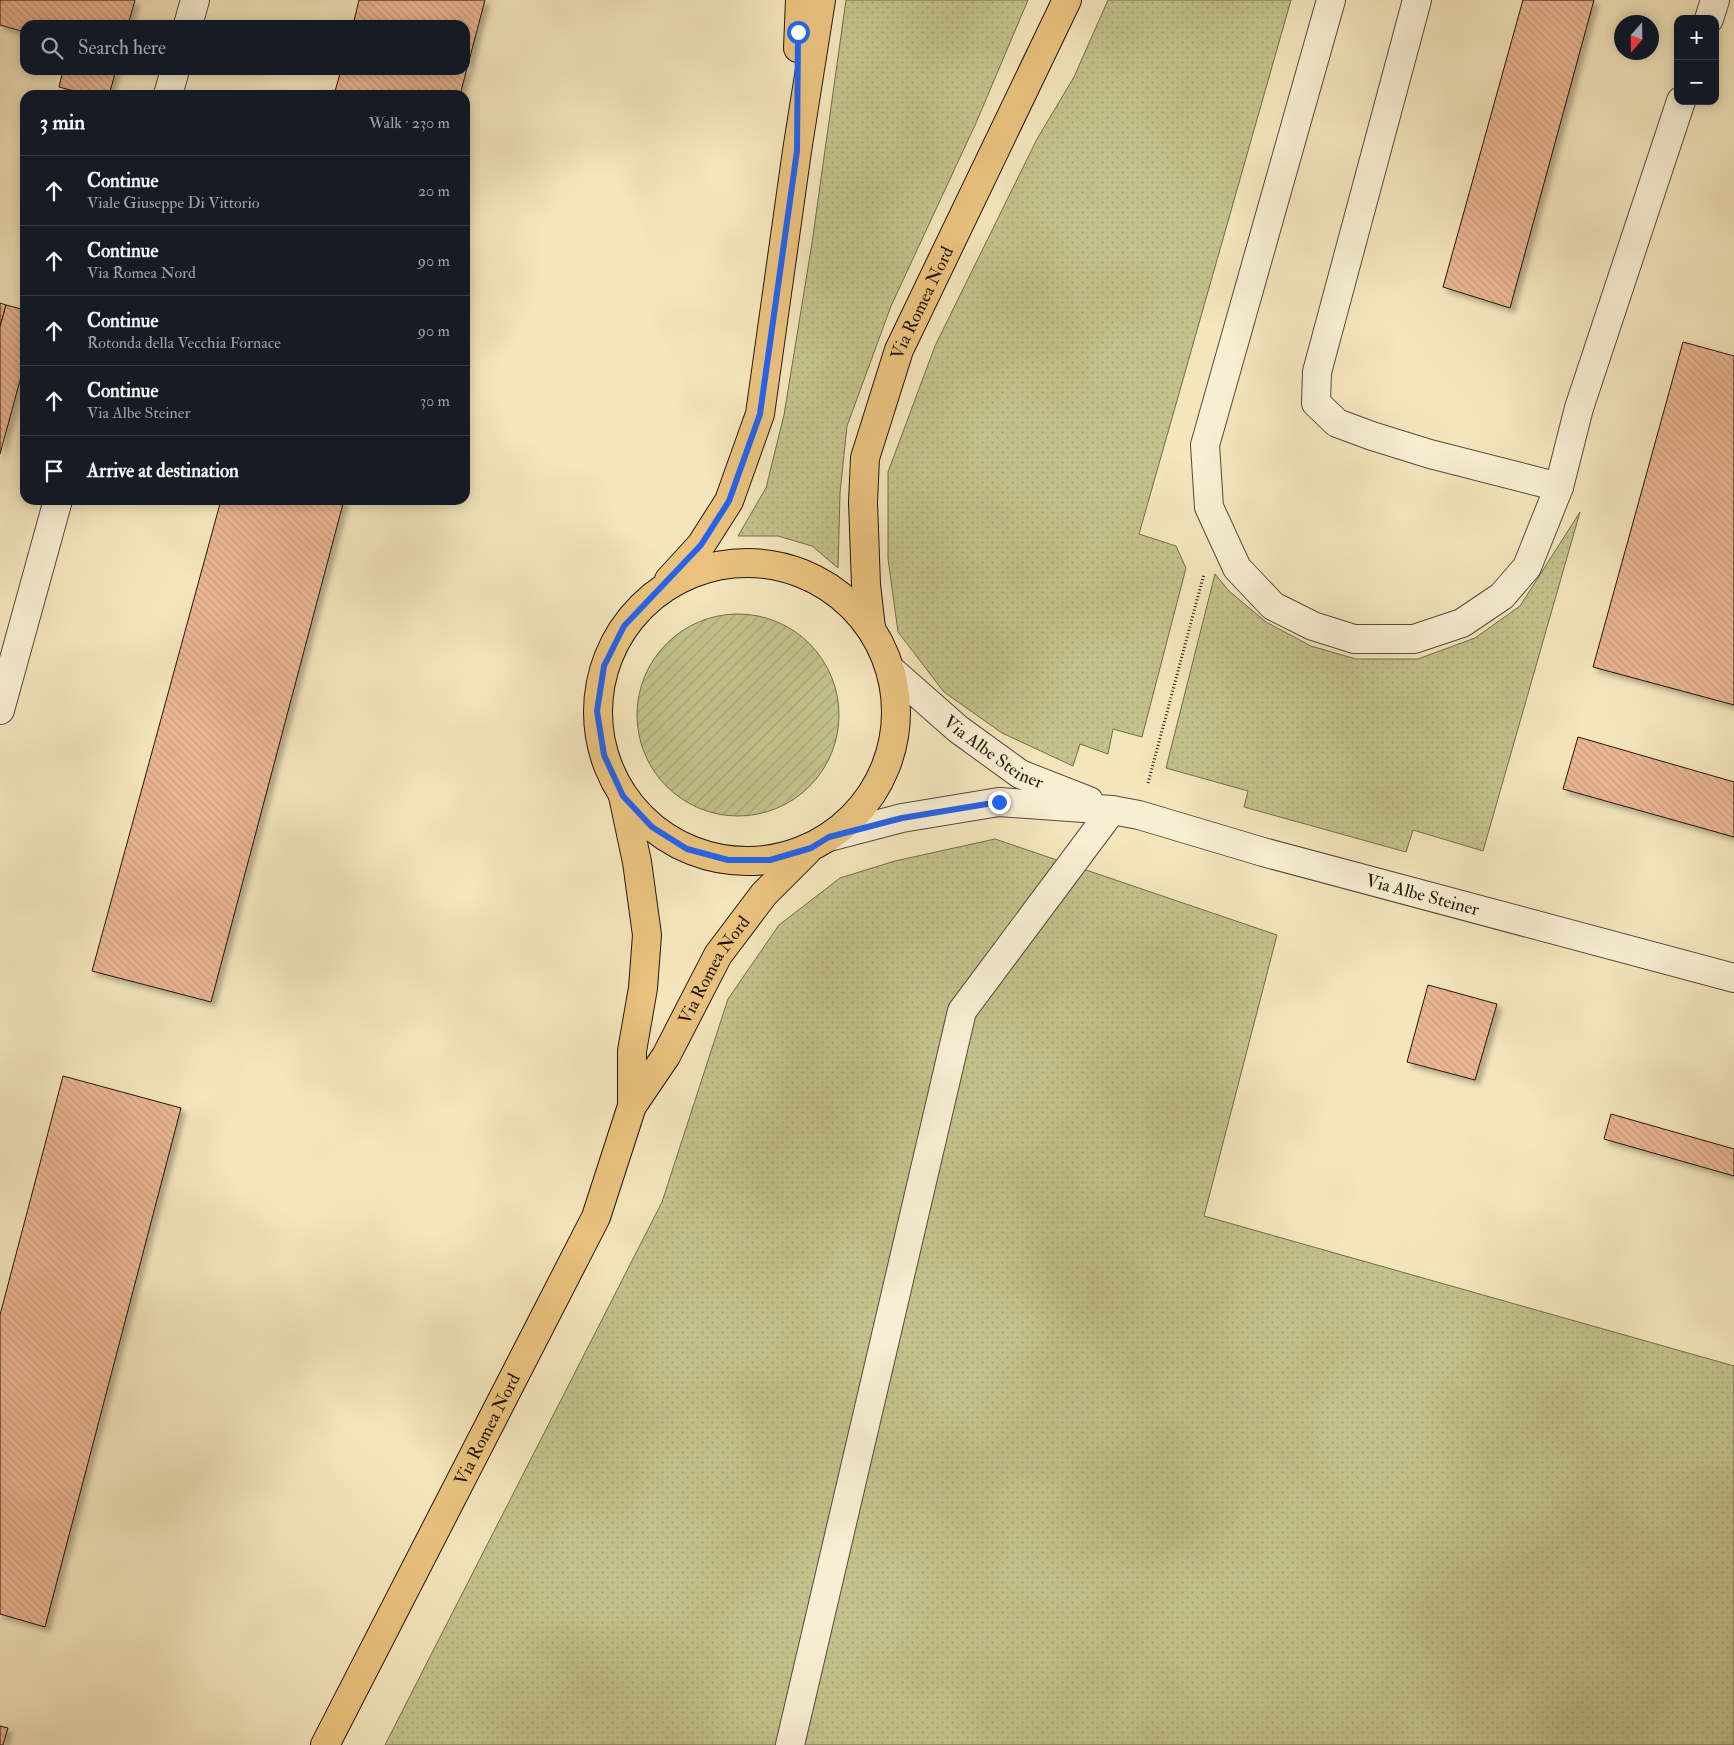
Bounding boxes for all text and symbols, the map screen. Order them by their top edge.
north arrow [1614,15,1659,60]
map controls [1674,15,1719,105]
button: + [1674,15,1719,60]
search box [20,20,470,75]
route start [787,21,810,44]
icon: search [38,34,66,62]
text: Search here [78,36,166,60]
button: − [1674,60,1719,105]
text: 3 min [40,109,85,136]
text: Walk · 230 m [369,113,450,133]
text: Continue [87,169,158,193]
icon: ahead [40,177,68,205]
text: 20 m [418,181,450,201]
text: Viale Giuseppe Di Vittorio [87,193,259,213]
text: Continue [87,239,158,263]
street label: Via Romea Nord [885,242,959,362]
icon: ahead [40,247,68,275]
text: 90 m [418,251,450,271]
text: Via Romea Nord [87,263,196,283]
text: Continue [87,309,158,333]
icon: ahead [40,317,68,345]
text: 90 m [418,321,450,341]
text: Rotonda della Vecchia Fornace [87,333,281,353]
text: Continue [87,379,158,403]
icon: ahead [40,387,68,415]
text: 30 m [420,391,450,411]
text: Via Albe Steiner [87,403,190,423]
icon: arrive [40,457,68,485]
text: Arrive at destination [87,459,239,483]
street label: Via Albe Steiner [939,710,1047,794]
route end [988,791,1011,814]
street label: Via Albe Steiner [1363,869,1482,921]
street label: Via Romea Nord [673,911,755,1028]
street label: Via Romea Nord [449,1369,525,1489]

